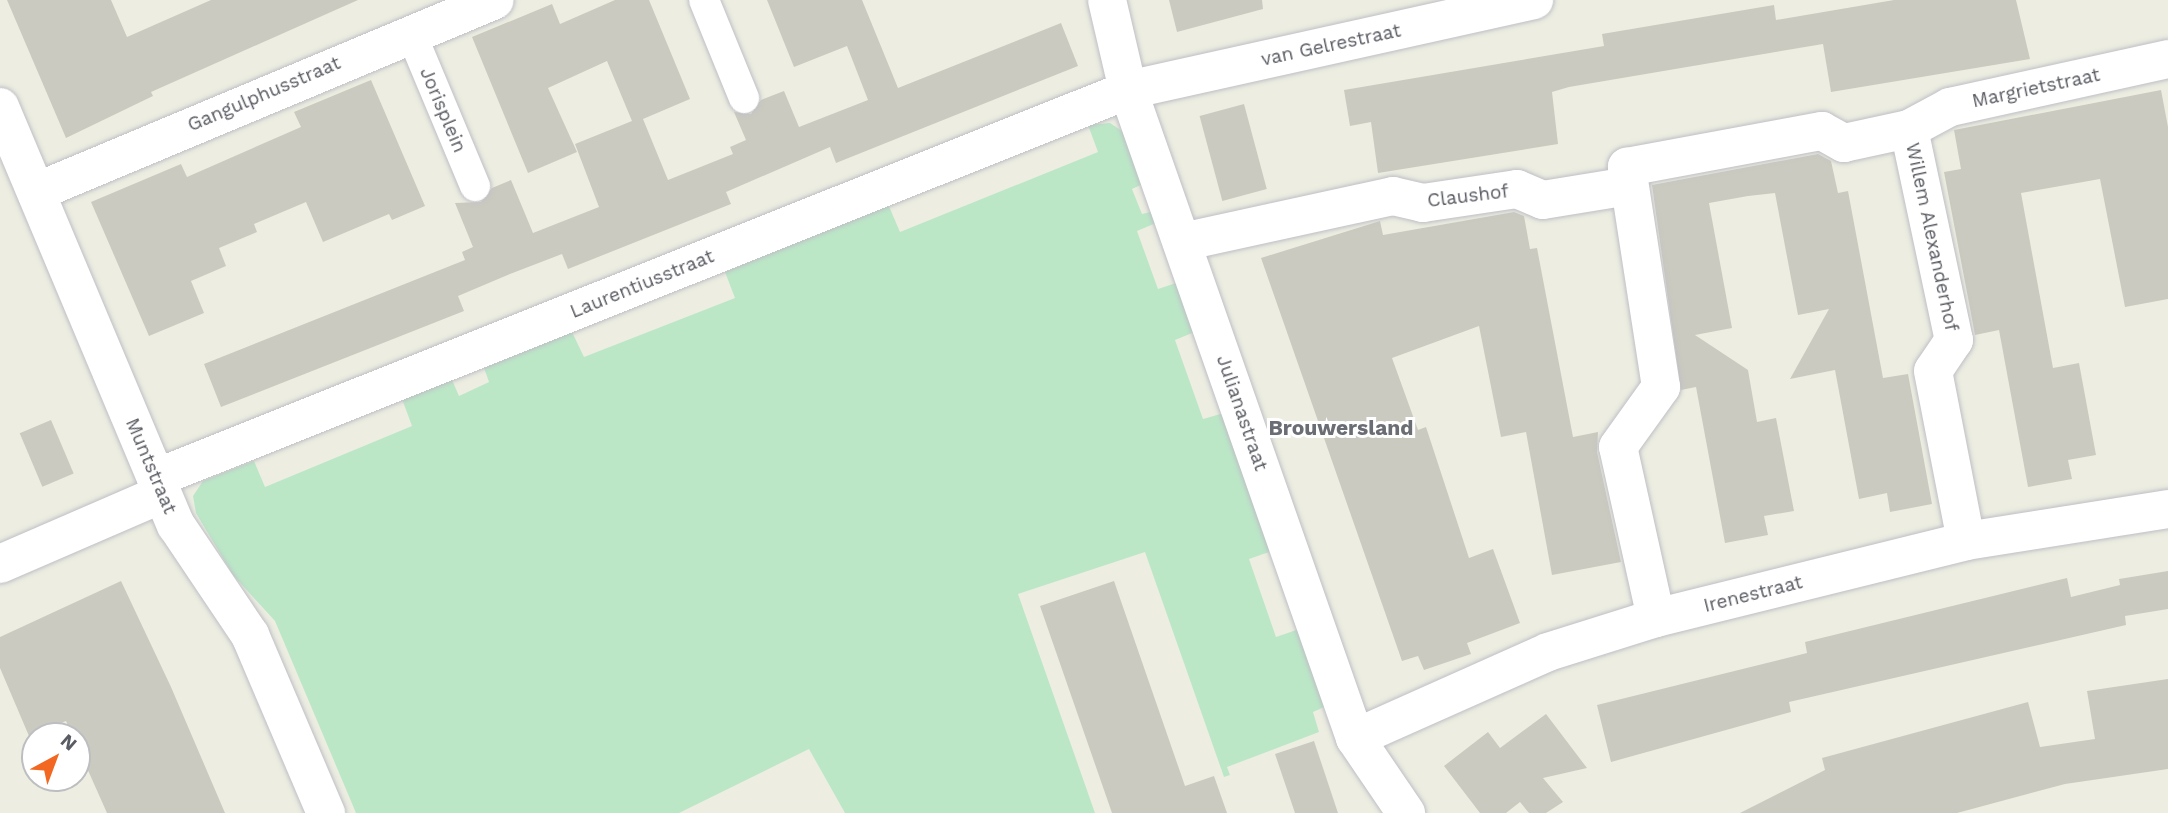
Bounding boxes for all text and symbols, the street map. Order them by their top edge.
street label: van Gelrestraat [1259,19,1403,71]
street label: Gangulphusstraat [184,51,344,137]
street label: Margrietstraat [1970,63,2102,113]
street label: Jorisplein [415,64,471,156]
street label: Willem Alexanderhof [1901,140,1963,334]
street label: Claushof [1426,180,1510,212]
street label: Laurentiusstraat [567,245,717,323]
street label: Julianastraat [1212,352,1272,474]
street label: Muntstraat [121,415,181,517]
district label: Brouwersland [1268,415,1414,441]
street label: Irenestraat [1701,571,1805,617]
north arrow [21,722,91,792]
text: N [56,729,82,756]

